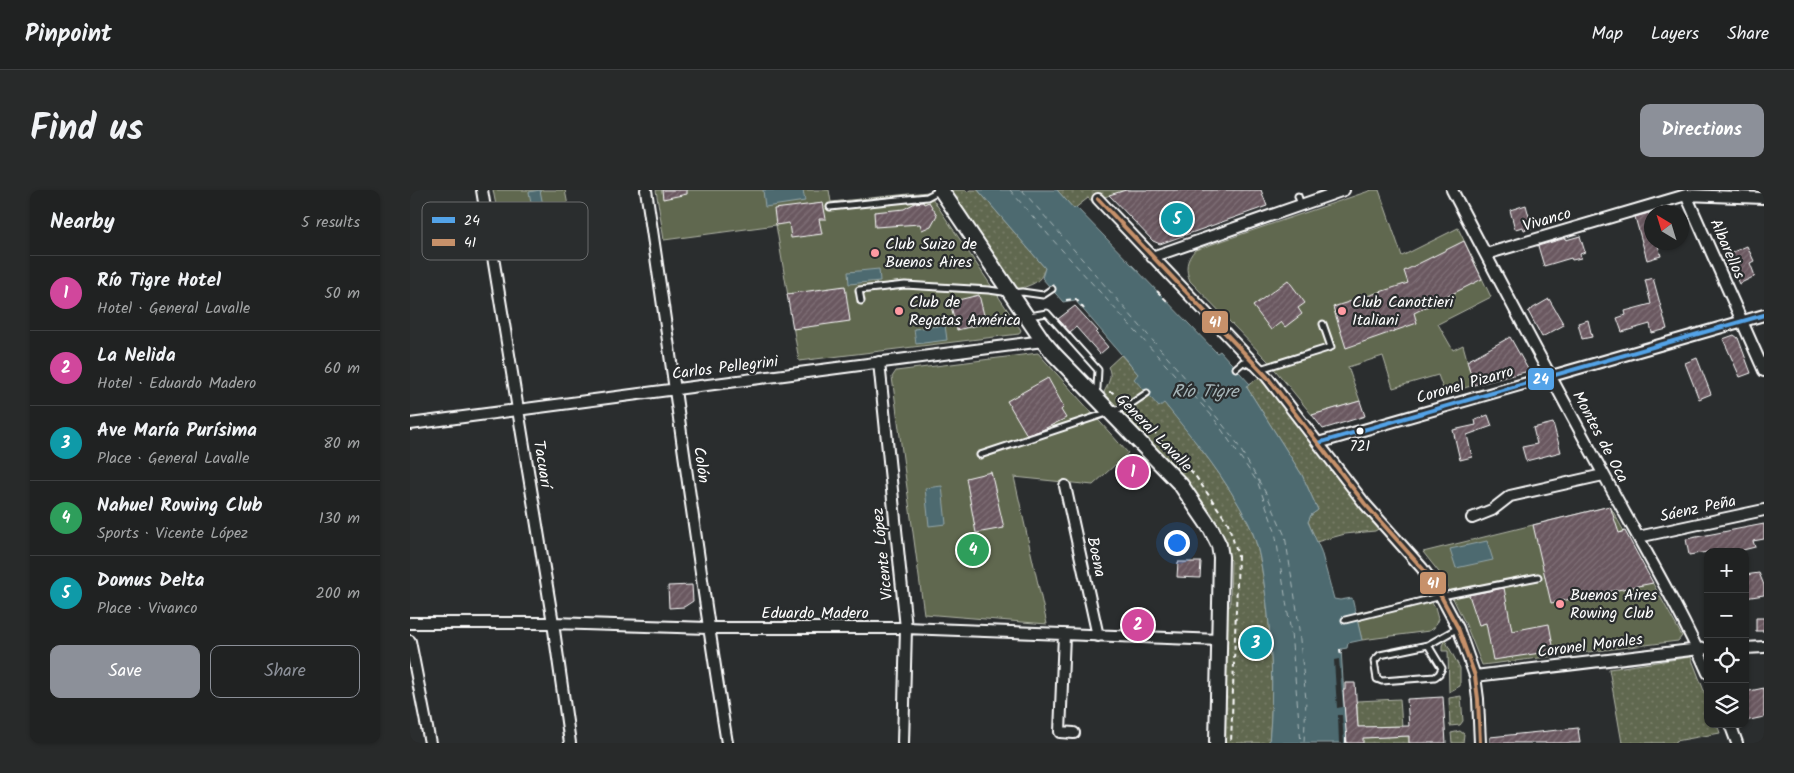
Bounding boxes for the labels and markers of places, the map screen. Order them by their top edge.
pin: 5 [1161,200,1193,238]
place label: Club Suizo de Buenos Aires [885,232,977,275]
marker: Club Suizo de Buenos Aires [869,247,881,259]
place label: Club de Regatas América [909,290,1021,333]
place label: Club Canottieri Italiani [1352,290,1455,333]
marker: Club de Regatas América [893,305,905,317]
marker: Club Canottieri Italiani [1336,305,1348,317]
marker: 721 [1355,426,1365,436]
place label: 721 [1350,435,1370,459]
pin: 1 [1117,453,1149,491]
pin: 4 [957,531,989,569]
place label: Buenos Aires Rowing Club [1570,583,1657,626]
marker: Buenos Aires Rowing Club [1554,598,1566,610]
pin: 2 [1122,606,1154,644]
pin: 3 [1240,624,1272,662]

